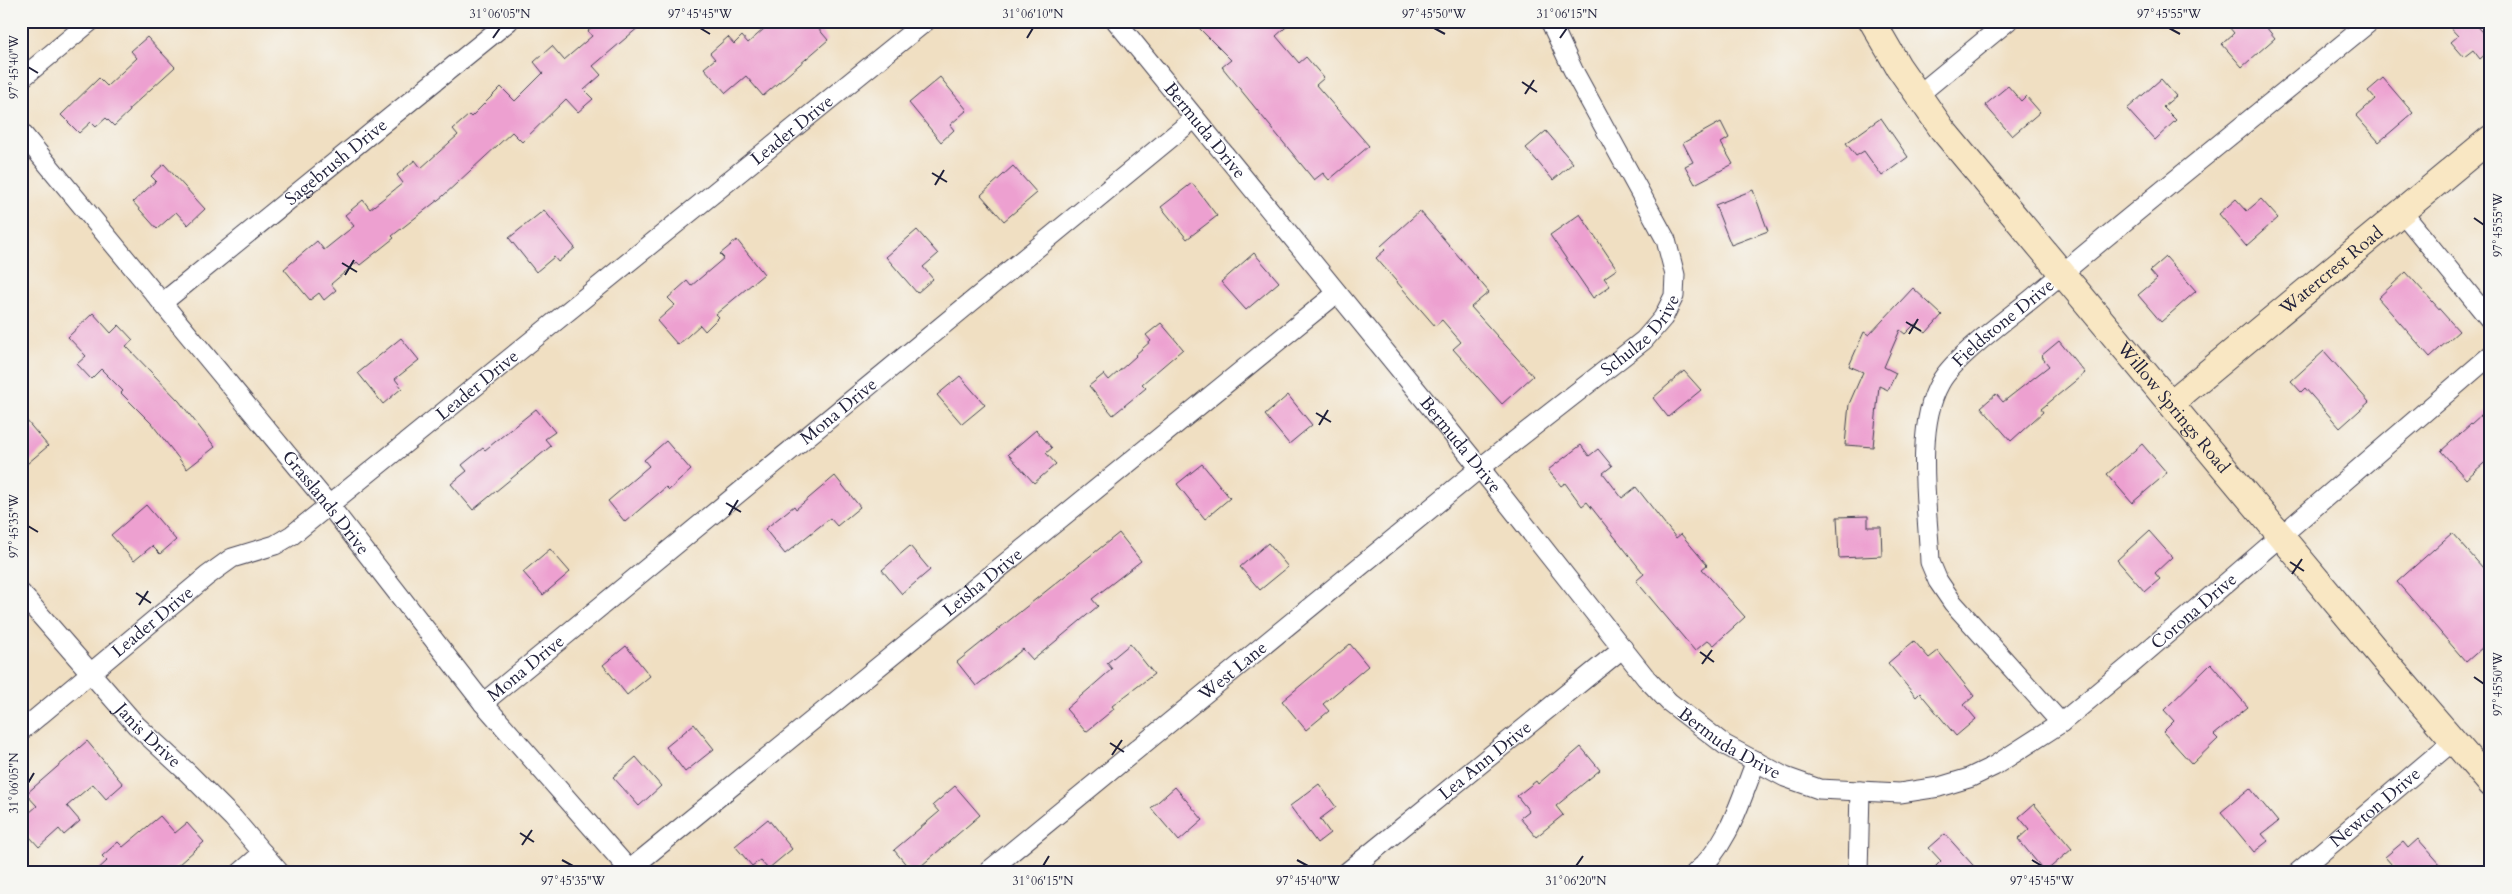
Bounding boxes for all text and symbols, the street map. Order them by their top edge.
text: 31°06'05"N [470,6,531,22]
text: 97°45'45"W [668,6,733,22]
text: 31°06'10"N [1003,6,1064,22]
text: 97°45'50"W [1402,6,1467,22]
text: 31°06'15"N [1537,6,1598,22]
text: 97°45'55"W [2137,6,2202,22]
text: 97°45'40"W [6,34,22,99]
street label: Bermuda Drive [1158,77,1252,184]
street label: Leader Drive [746,89,839,171]
street label: Sagebrush Drive [280,113,393,211]
text: 97°45'55"W [2490,192,2506,257]
street label: Watercrest Road [2274,220,2389,322]
street label: Fieldstone Drive [1947,273,2060,373]
street label: Schulze Drive [1596,290,1686,382]
street label: Willow Springs Road [2111,336,2236,479]
street label: Leader Drive [431,344,524,426]
street label: Mona Drive [795,372,883,451]
street label: Bermuda Drive [1413,391,1507,498]
street label: Grasslands Drive [276,445,375,560]
text: 97°45'35"W [6,493,22,558]
street label: Leisha Drive [938,542,1028,622]
street label: Corona Drive [2146,567,2242,655]
street label: Leader Drive [106,580,199,663]
street label: Mona Drive [482,629,570,708]
street label: West Lane [1193,636,1273,707]
text: 97°45'50"W [2490,651,2506,716]
street label: Janis Drive [107,695,187,774]
street label: Bermuda Drive [1673,701,1785,786]
street label: Lea Ann Drive [1433,715,1537,806]
text: 31°06'05"N [6,752,22,813]
street label: Newton Drive [2324,762,2426,853]
text: 97°45'35"W [541,873,606,889]
text: 31°06'15"N [1013,873,1074,889]
text: 97°45'40"W [1276,873,1341,889]
text: 31°06'20"N [1546,873,1607,889]
text: 97°45'45"W [2010,873,2075,889]

